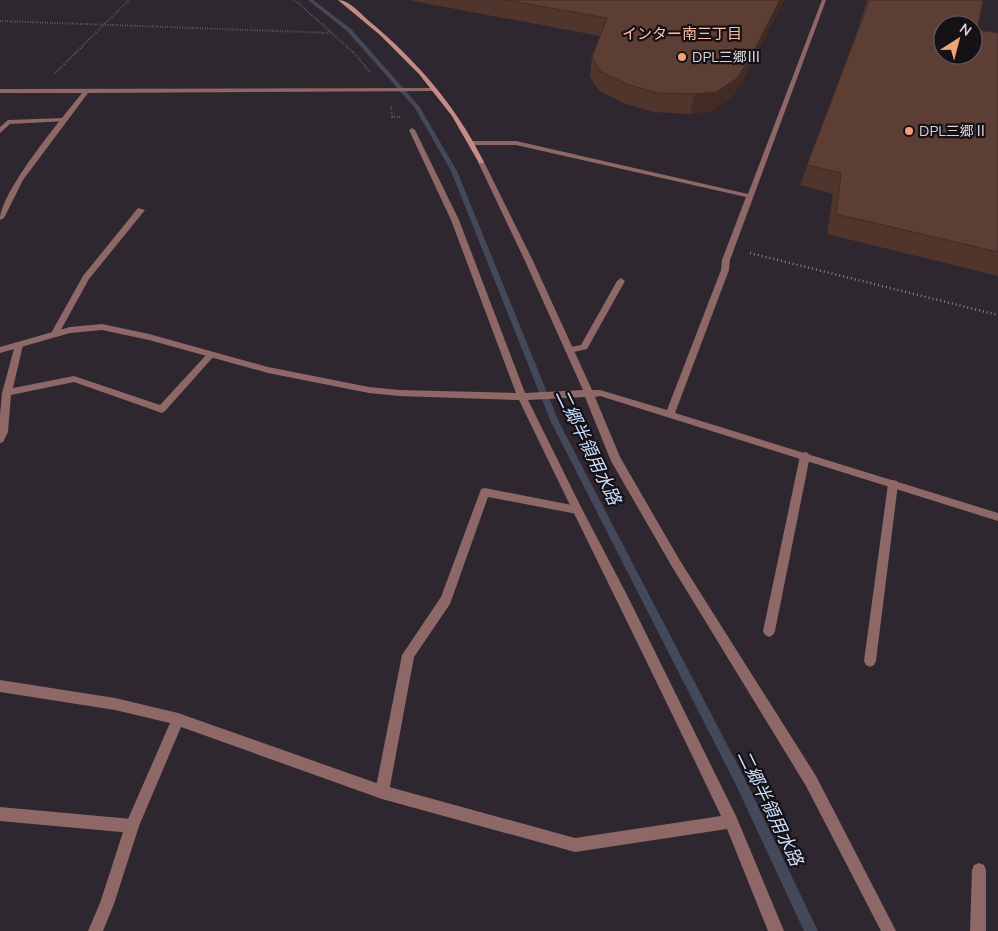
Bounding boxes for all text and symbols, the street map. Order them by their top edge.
north arrow [933,15,983,65]
text: N [956,19,975,41]
district label: インター南三丁目 [622,24,742,44]
place label: DPL三郷Ⅲ [692,48,761,67]
marker: DPL三郷Ⅲ [676,51,688,63]
place label: DPL三郷Ⅱ [919,122,988,141]
marker: DPL三郷Ⅱ [903,125,915,137]
water label: 二郷半領用水路 [550,385,627,511]
water label: 二郷半領用水路 [732,746,809,872]

